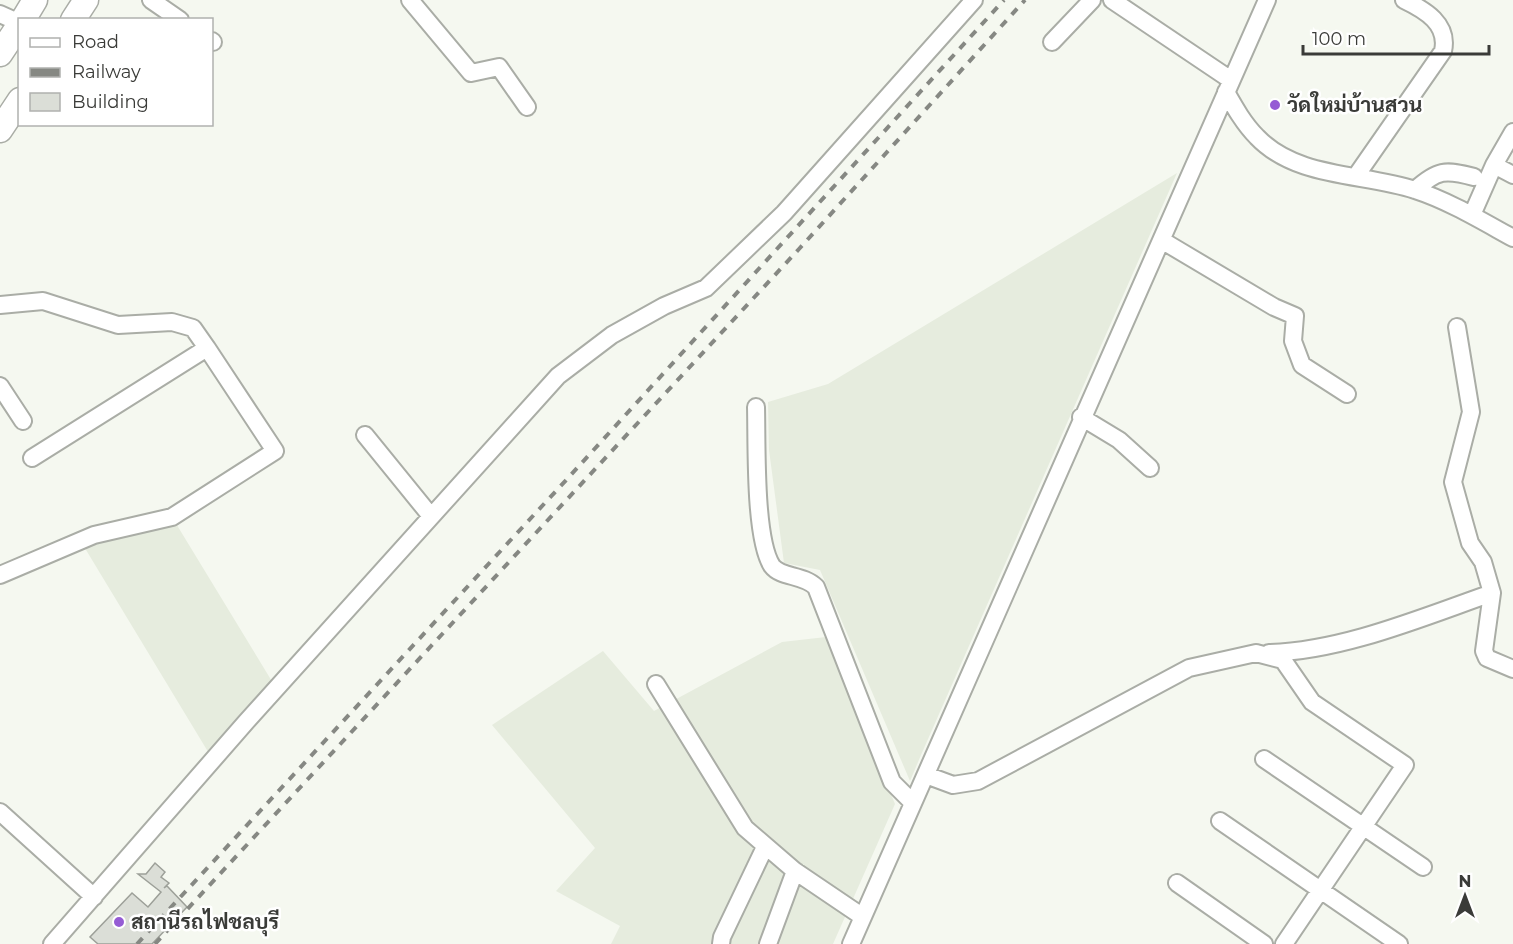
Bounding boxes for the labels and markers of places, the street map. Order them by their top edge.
place label: วัดใหม่บ้านสวน [1287,91,1422,117]
marker: วัดใหม่บ้านสวน [1268,98,1282,112]
place label: สถานีรถไฟชลบุรี [131,908,279,937]
marker: สถานีรถไฟชลบุรี [112,915,126,929]

